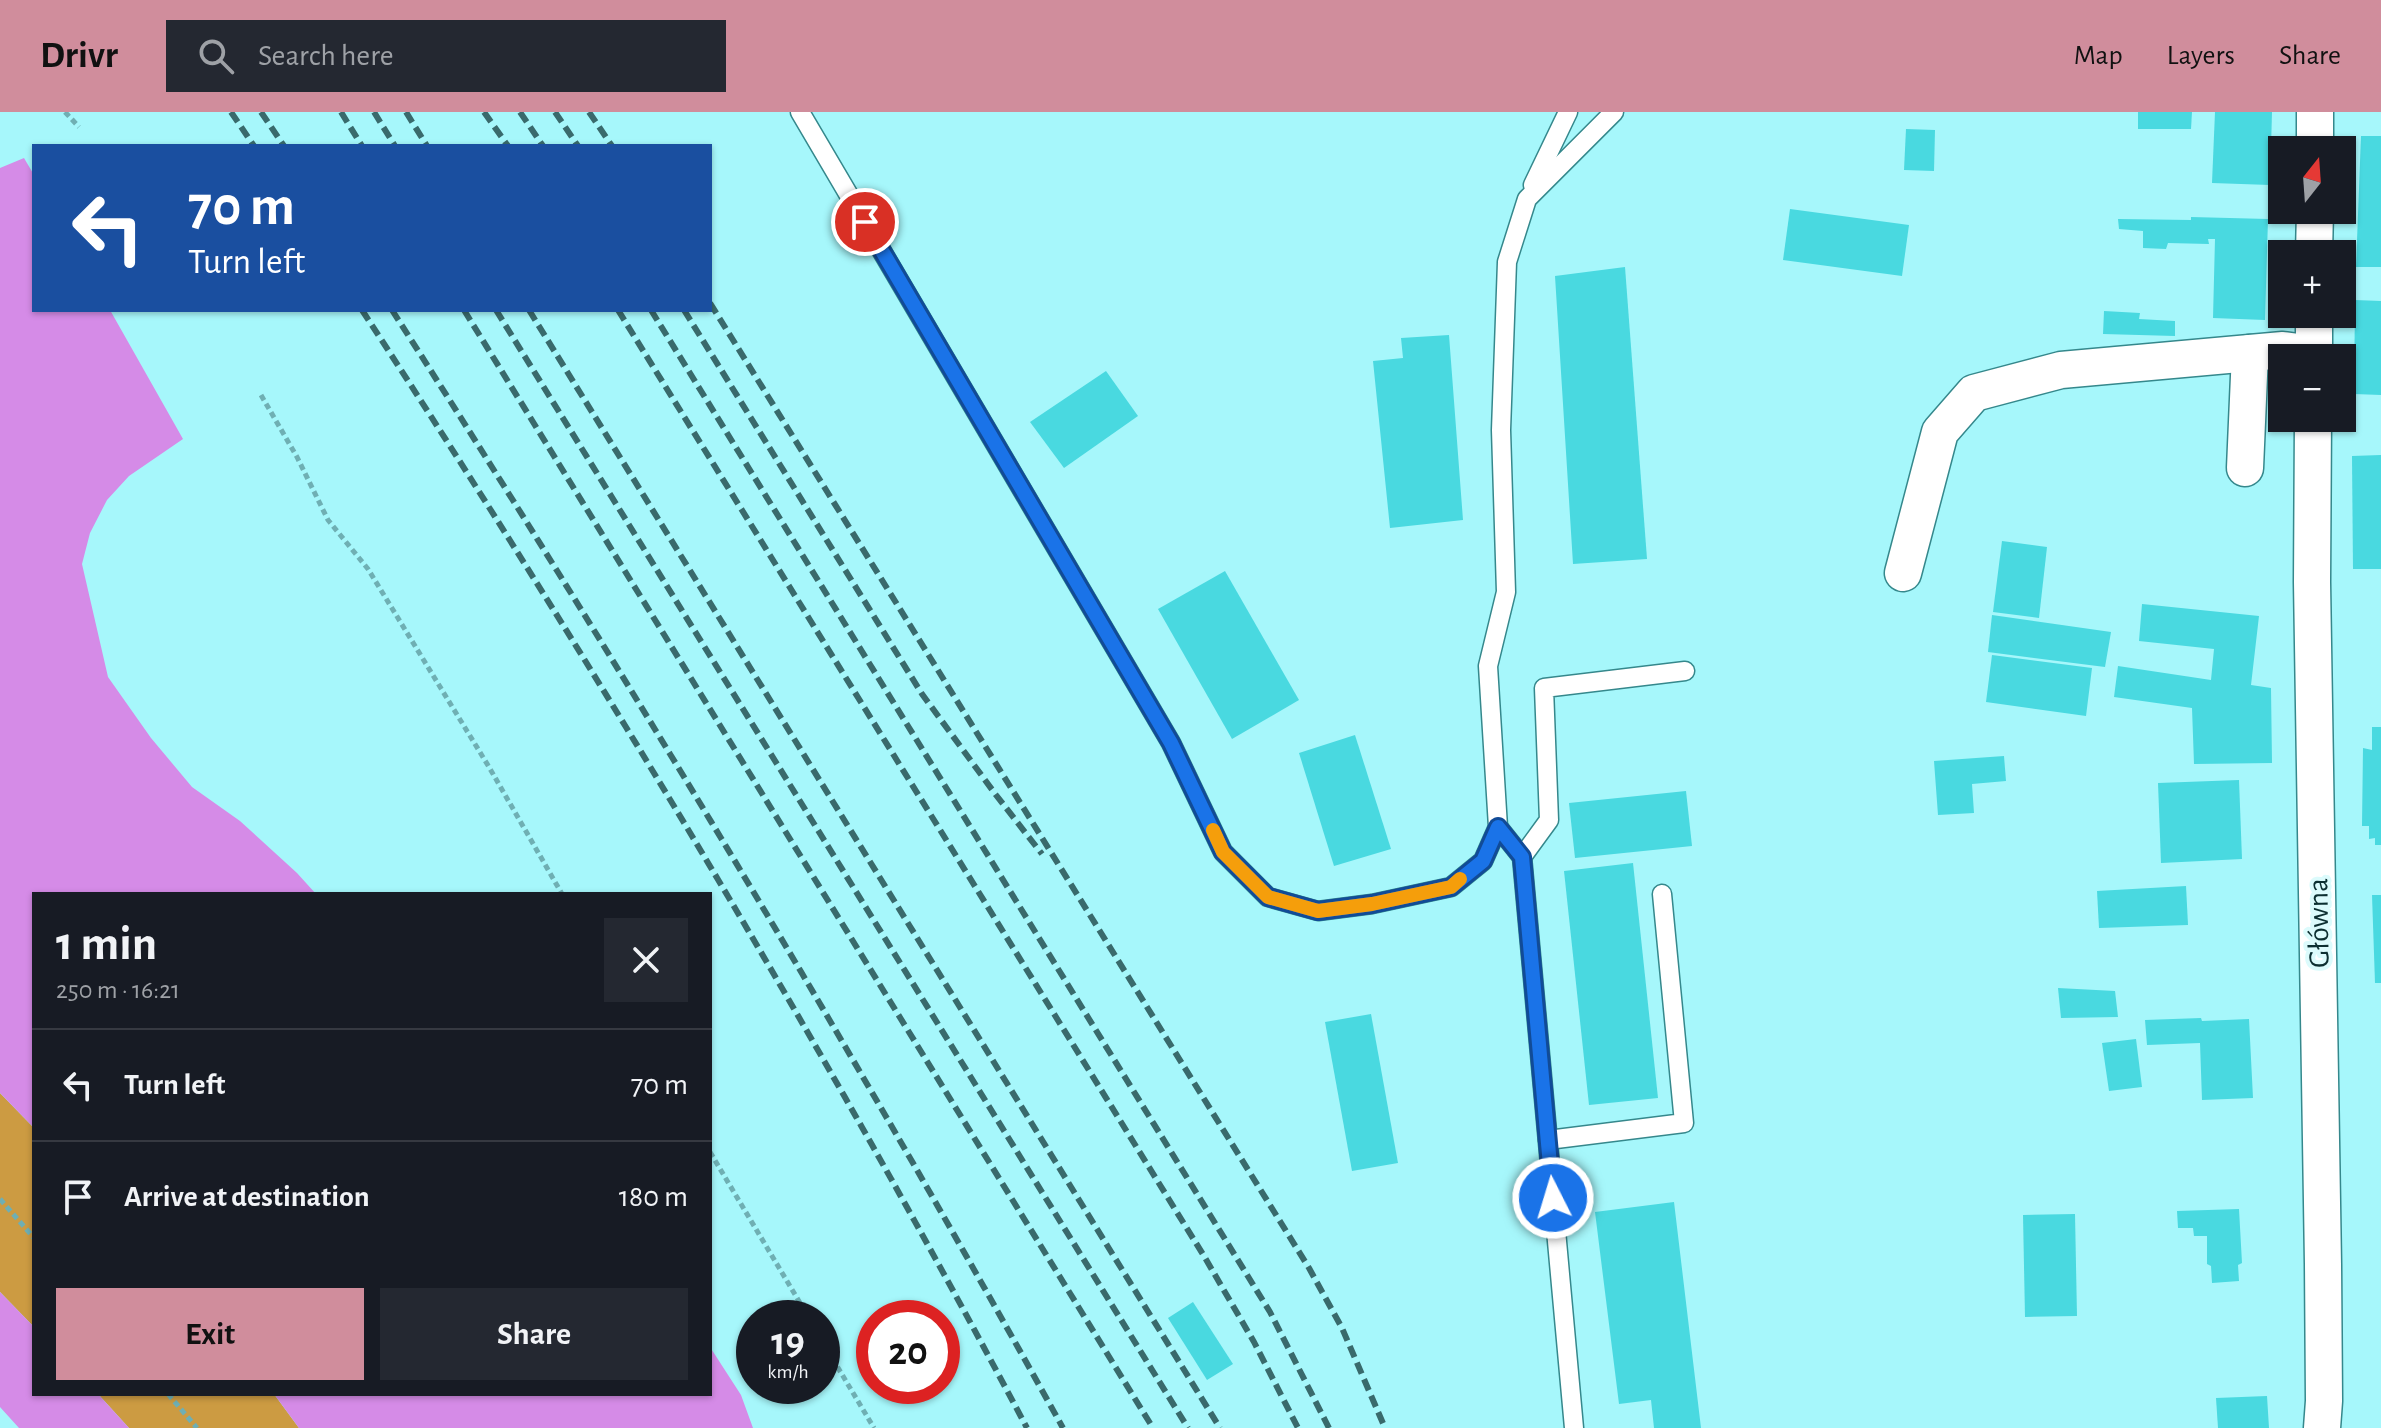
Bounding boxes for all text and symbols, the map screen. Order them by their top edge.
search box [166,20,726,92]
icon: search [194,34,238,78]
text: Drivr [40,37,118,75]
text: Search here [258,41,394,71]
text: Map [2074,42,2123,70]
text: Layers [2167,42,2235,70]
text: Share [2279,42,2341,70]
north arrow [2268,136,2356,224]
map controls [2268,136,2356,432]
icon: left [56,176,160,280]
text: 70 m [188,179,295,235]
pin [831,188,899,256]
icon: arrive [843,200,887,244]
button: + [2268,240,2356,328]
text: Turn left [188,244,305,280]
button: − [2268,344,2356,432]
street label: Główna [2303,878,2335,968]
button: close [604,918,688,1002]
text: 1 min [56,921,157,969]
text: 250 m · 16:21 [56,977,180,1003]
icon: left [56,1063,100,1107]
text: Turn left [124,1070,225,1100]
text: 70 m [631,1070,688,1100]
position arrow [1511,1156,1595,1240]
icon: arrive [56,1175,100,1219]
text: Arrive at destination [124,1182,370,1212]
text: 180 m [619,1182,688,1212]
button: Exit [56,1288,364,1380]
button: Share [380,1288,688,1380]
speed limit sign: 20 [856,1300,960,1404]
text: 19 [771,1322,805,1362]
text: km/h [767,1362,809,1382]

